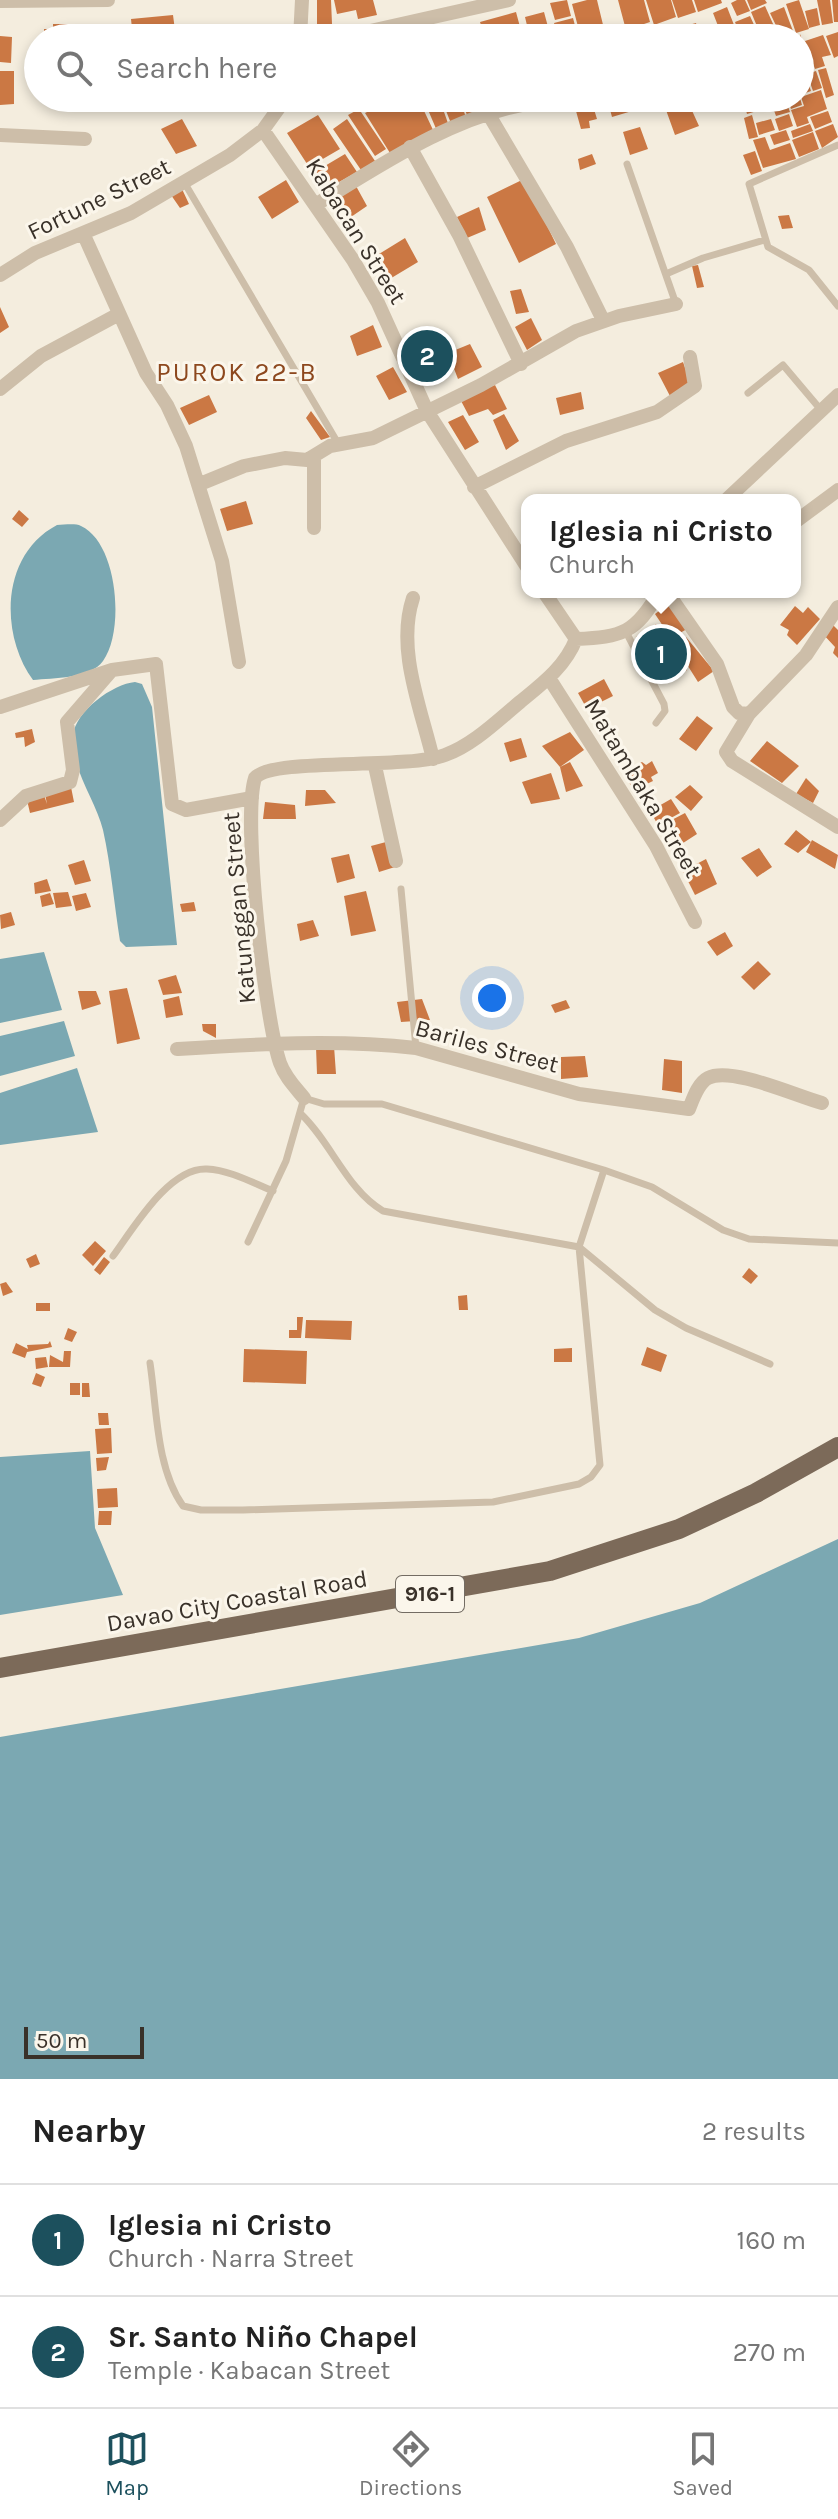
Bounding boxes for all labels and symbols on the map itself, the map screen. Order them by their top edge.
street label: Fortune Street [23,152,175,246]
street label: Kabacan Street [300,153,412,309]
pin: 2 [401,326,453,386]
district label: PUROK 22-B [156,357,318,388]
pin: 1 [635,624,687,684]
street label: Matambaka Street [578,693,708,883]
street label: Katunggan Street [217,811,261,1005]
your location [472,978,512,1018]
street label: Bariles Street [412,1013,562,1079]
street label: Davao City Coastal Road [104,1564,370,1638]
road number: 916-1 [396,1576,464,1612]
scale bar [24,2023,144,2059]

